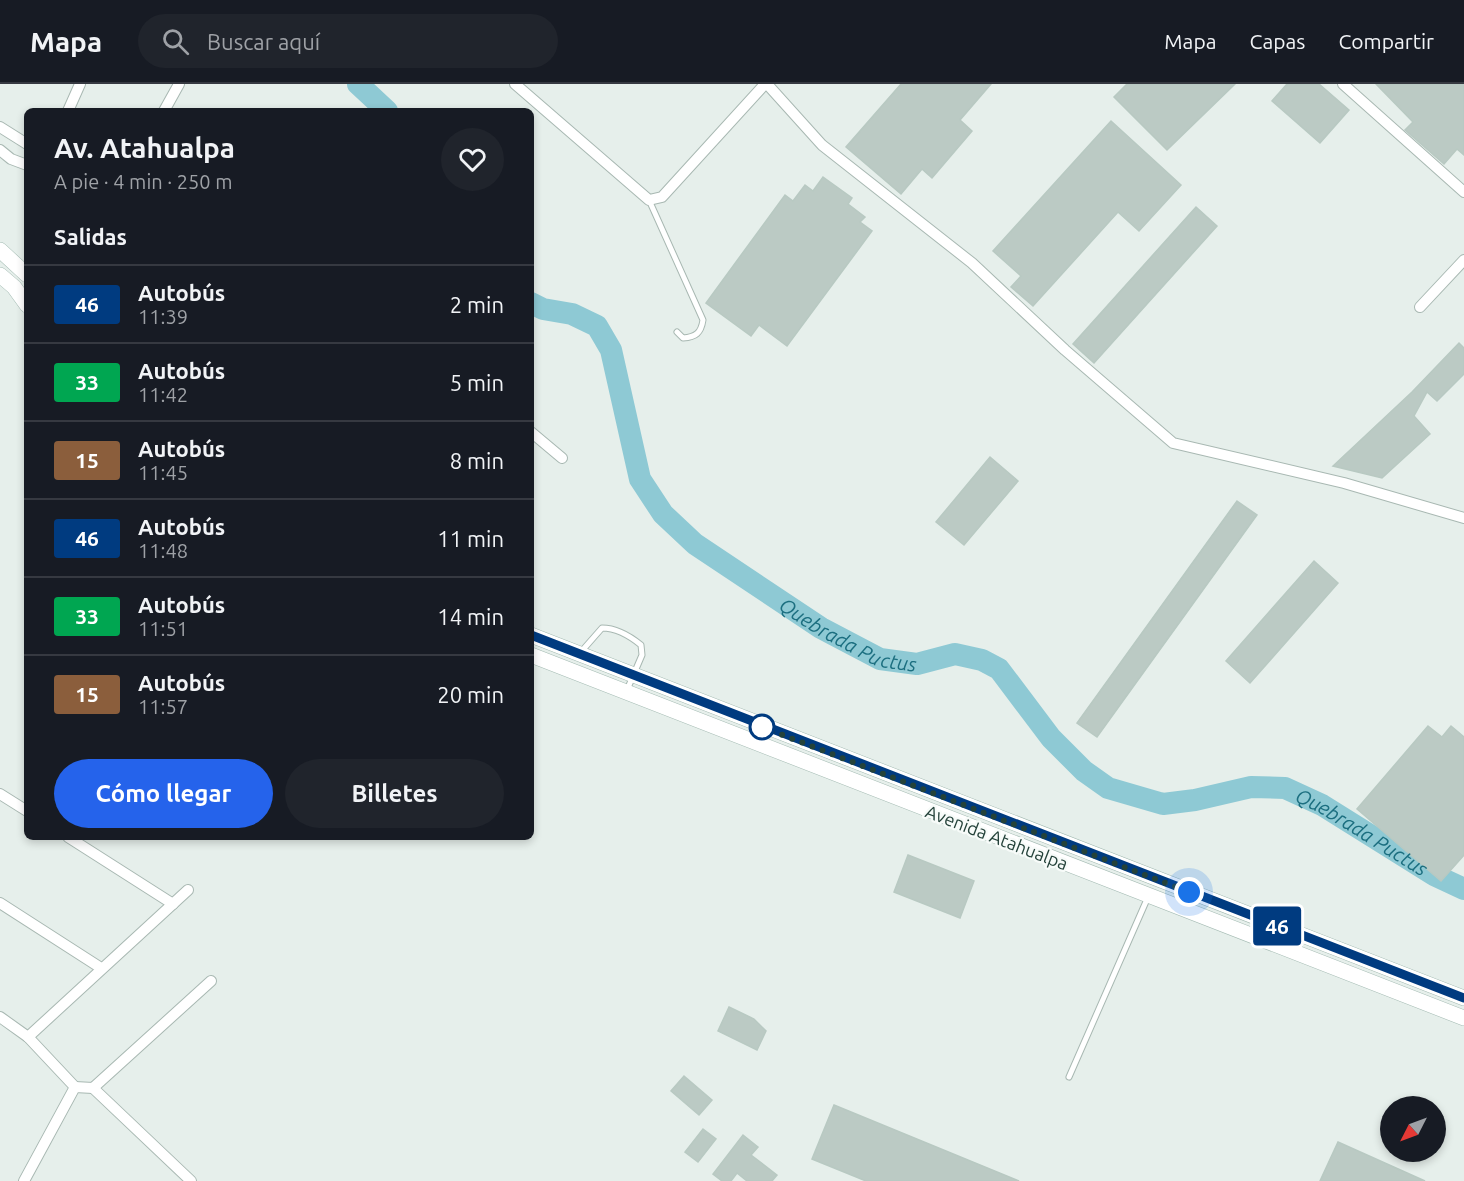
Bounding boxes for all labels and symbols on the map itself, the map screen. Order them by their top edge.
water label: Quebrada Puctus [775,592,919,675]
unlabelled marker [749,714,775,740]
water label: Quebrada Puctus [1292,783,1433,880]
street label: Avenida Atahualpa [923,801,1071,873]
your location [1174,877,1204,907]
line badge: 46 [1250,906,1304,946]
north arrow [1380,1096,1446,1162]

